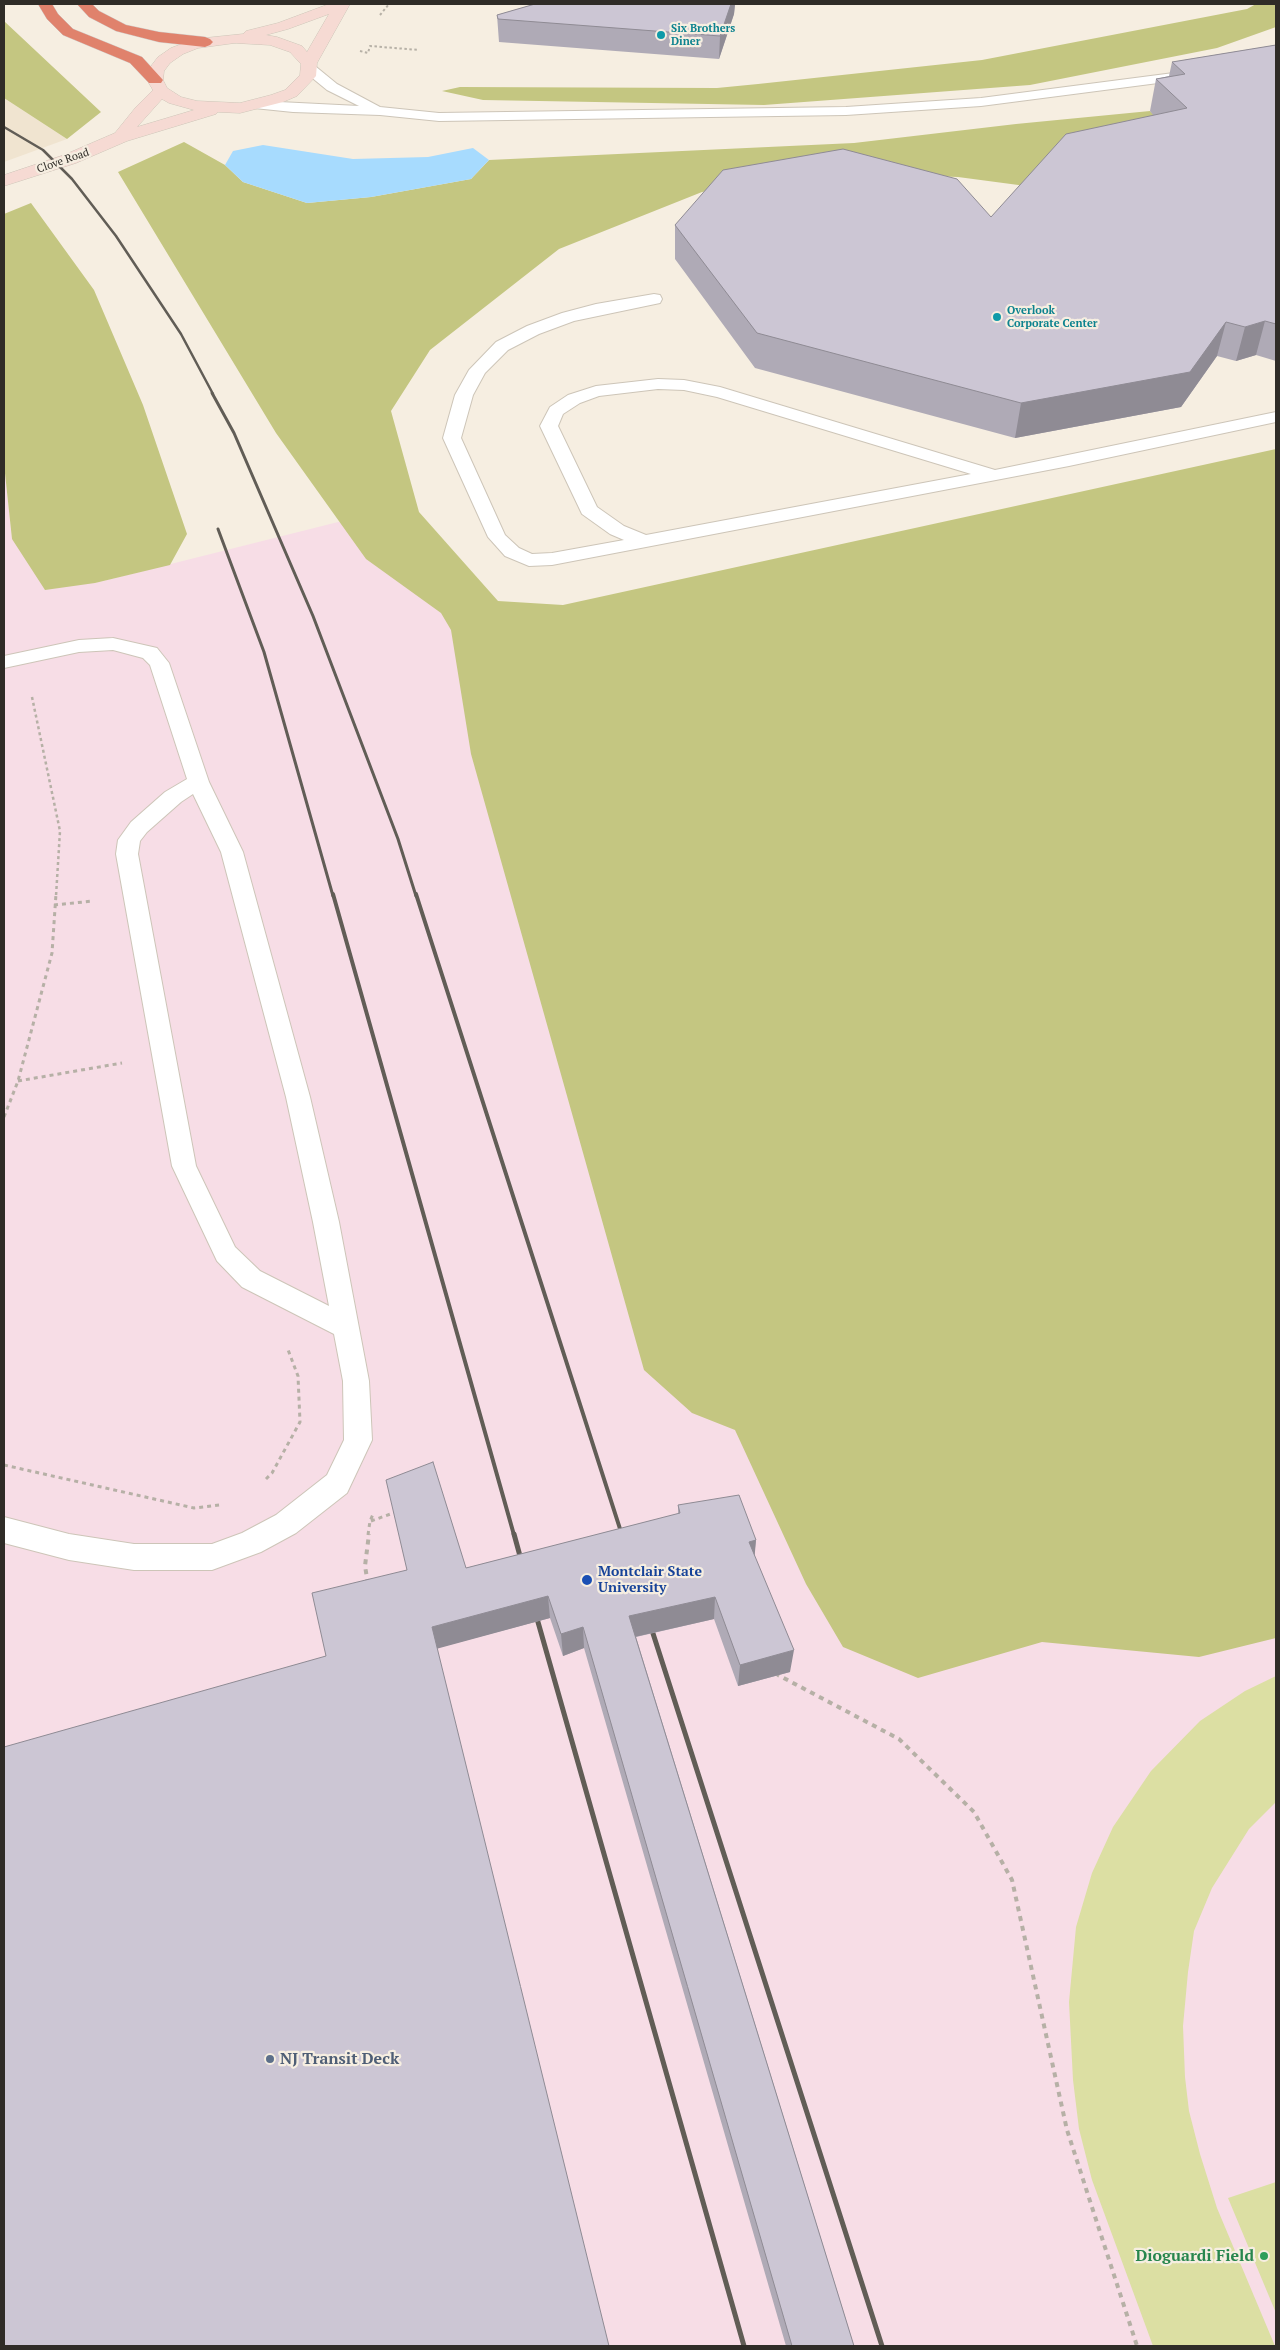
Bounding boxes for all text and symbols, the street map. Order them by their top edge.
place label: Six Brothers Diner [671,22,735,48]
marker: Six Brothers Diner [655,29,667,41]
street label: Clove Road [35,146,91,176]
place label: Overlook Corporate Center [1007,304,1098,330]
marker: Overlook Corporate Center [991,311,1003,323]
place label: Montclair State University [598,1564,702,1596]
marker: Montclair State University [580,1573,594,1587]
place label: NJ Transit Deck [280,2049,399,2069]
marker: NJ Transit Deck [264,2053,276,2065]
place label: Dioguardi Field [1135,2246,1254,2266]
marker: Dioguardi Field [1258,2250,1270,2262]

